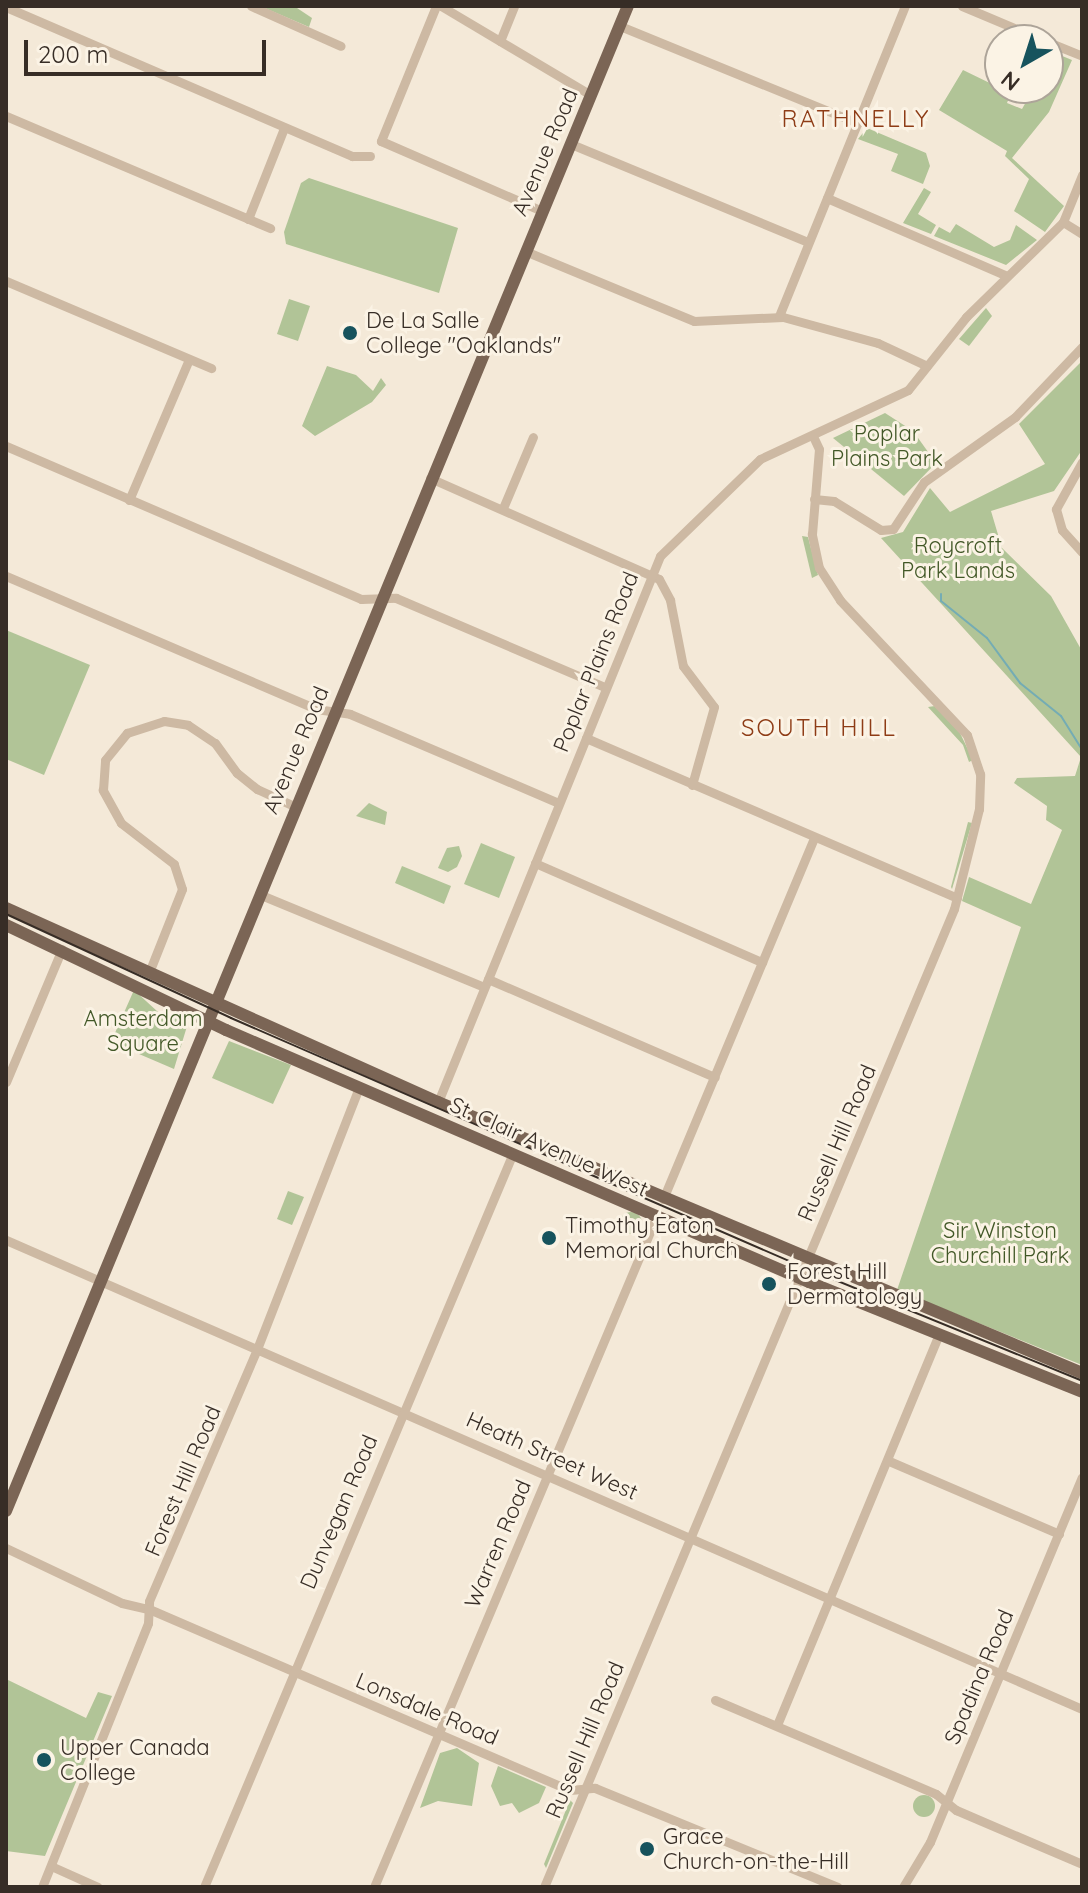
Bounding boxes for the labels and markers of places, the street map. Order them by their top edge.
place label: De La Salle College "Oaklands" [366,307,561,358]
marker: De La Salle College "Oaklands" [341,324,359,342]
place label: Timothy Eaton Memorial Church [565,1212,738,1264]
marker: Timothy Eaton Memorial Church [540,1229,558,1247]
place label: Forest Hill Dermatology [787,1258,922,1310]
marker: Forest Hill Dermatology [758,1273,780,1295]
place label: Upper Canada College [60,1734,210,1786]
marker: Upper Canada College [35,1751,53,1769]
place label: Grace Church-on-the-Hill [663,1823,849,1874]
marker: Grace Church-on-the-Hill [638,1840,656,1858]

